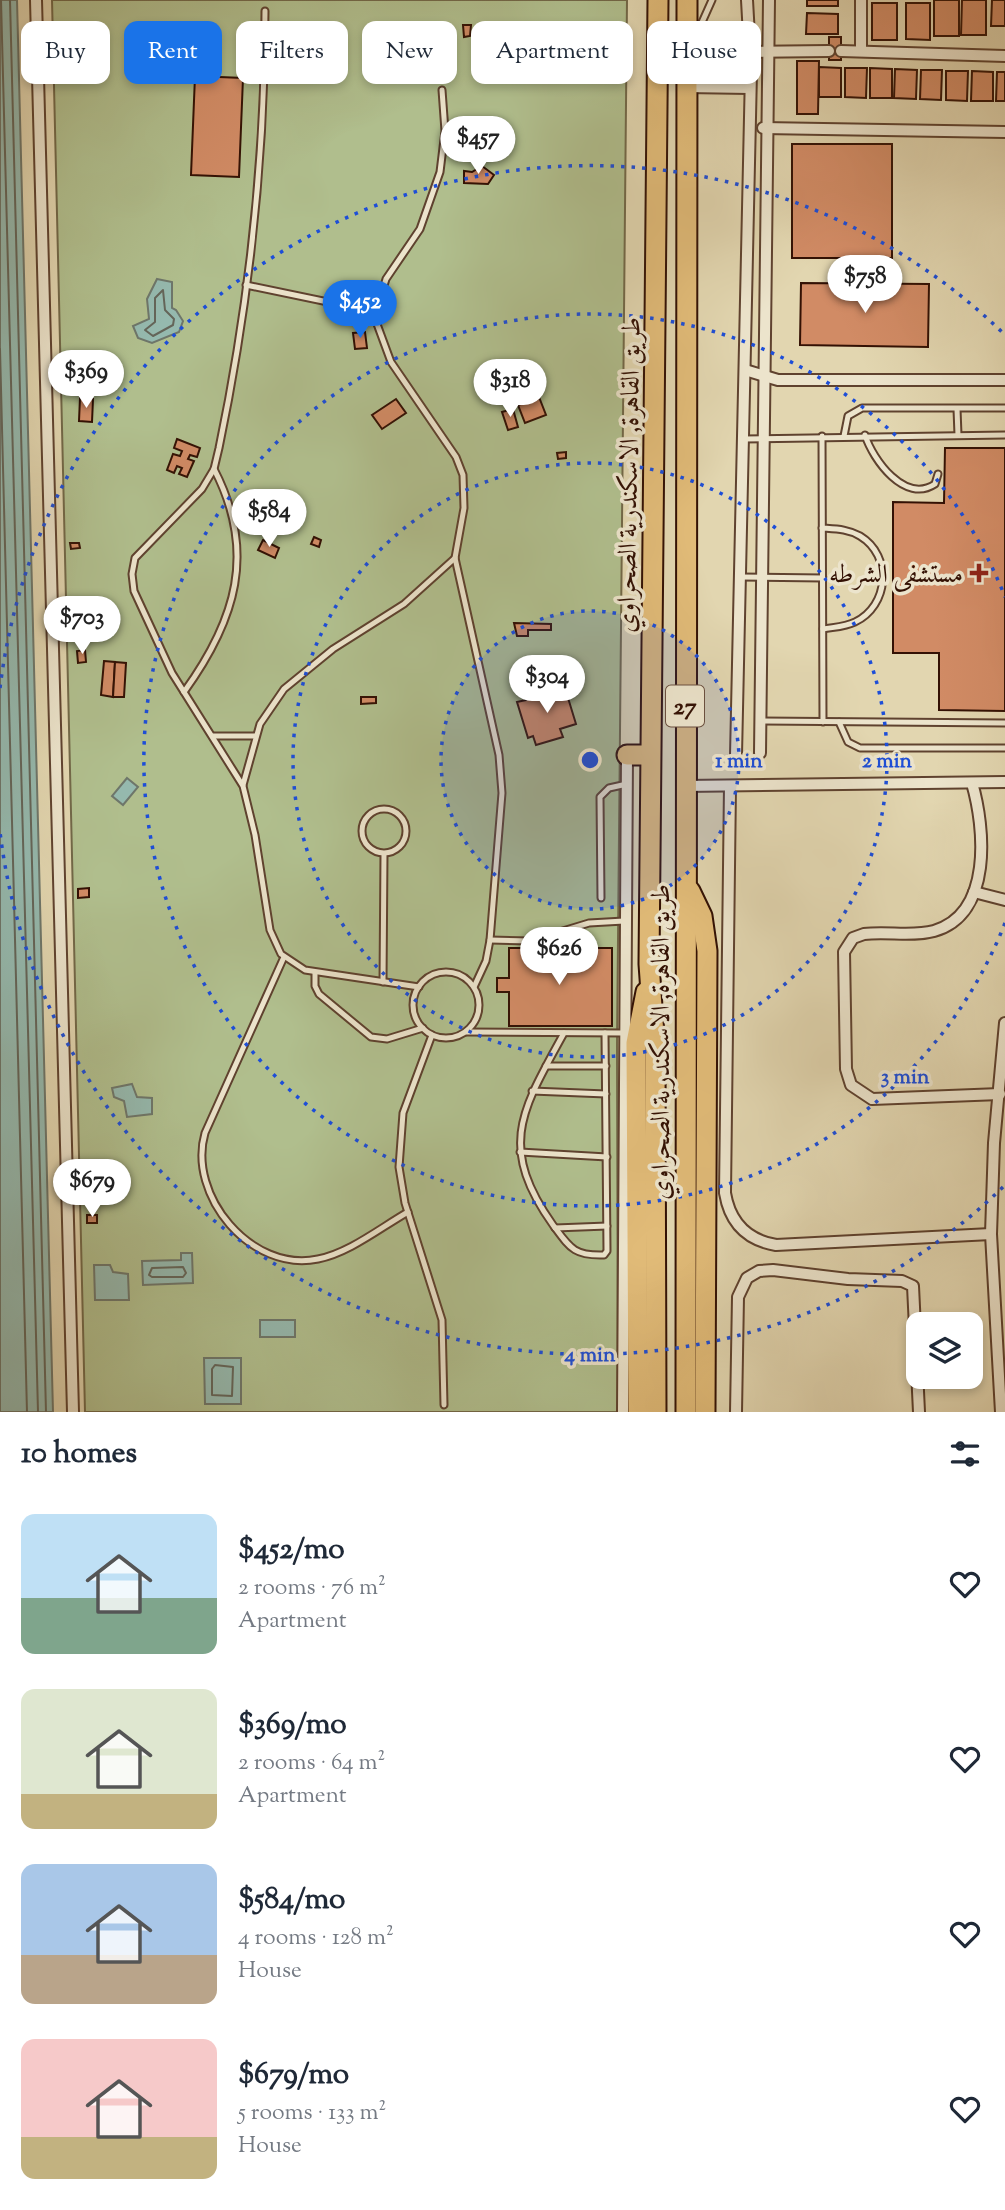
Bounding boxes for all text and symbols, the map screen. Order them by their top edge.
chip: Buy [21,21,110,84]
chip: Rent [124,21,222,84]
chip: Filters [236,21,348,84]
chip: New [362,21,457,84]
chip: Apartment [471,21,633,84]
chip: House [647,21,761,84]
pin: $457 [437,116,519,176]
text: $457 [456,122,500,155]
pin: $758 [824,256,906,315]
text: $758 [843,261,887,294]
pin: $452 [319,280,401,340]
text: $452 [339,286,381,319]
street label: طريق القاهرة, الاسكندرية الصحراوي [609,317,652,633]
pin: $369 [45,350,127,410]
text: $369 [64,356,108,389]
pin: $318 [469,360,551,419]
text: $318 [490,365,530,398]
pin: $584 [228,490,310,549]
text: $584 [248,495,291,528]
place label: مستشفى الشرطه [829,557,963,594]
marker: مستشفى الشرطه [969,563,989,583]
pin: $703 [41,596,123,656]
text: $703 [60,602,104,635]
pin: $304 [506,656,588,715]
text: $304 [525,661,569,694]
road number: 27 [666,686,704,726]
text: 1 min [715,747,763,777]
text: 2 min [862,747,913,777]
centre of rings [578,748,602,772]
street label: طريق القاهرة, الاسكندرية الصحراوي [644,884,681,1200]
pin: $626 [518,928,600,987]
text: $626 [536,933,582,966]
text: 3 min [881,1063,930,1093]
pin: $679 [51,1160,133,1219]
text: $679 [69,1165,115,1198]
map controls [906,1312,983,1389]
button: layers [906,1312,983,1389]
text: 4 min [564,1341,616,1371]
text: 10 homes [21,1433,137,1476]
icon: filters [946,1435,984,1473]
text: $452/mo [238,1529,345,1572]
icon: home [77,1542,161,1626]
icon: heart [946,1565,984,1603]
text: 2 rooms · 76 m² [238,1572,386,1605]
text: Apartment [238,1605,347,1638]
text: $369/mo [238,1704,347,1747]
icon: home [77,1717,161,1801]
icon: heart [946,1740,984,1778]
text: 2 rooms · 64 m² [238,1747,385,1780]
text: Apartment [238,1780,347,1813]
text: $584/mo [238,1879,345,1922]
icon: home [77,1892,161,1976]
icon: heart [946,1915,984,1953]
text: 4 rooms · 128 m² [238,1922,394,1955]
text: House [238,1955,302,1988]
text: $679/mo [238,2054,349,2097]
icon: home [77,2067,161,2151]
icon: heart [946,2090,984,2128]
text: 5 rooms · 133 m² [238,2097,386,2130]
text: House [238,2130,302,2163]

